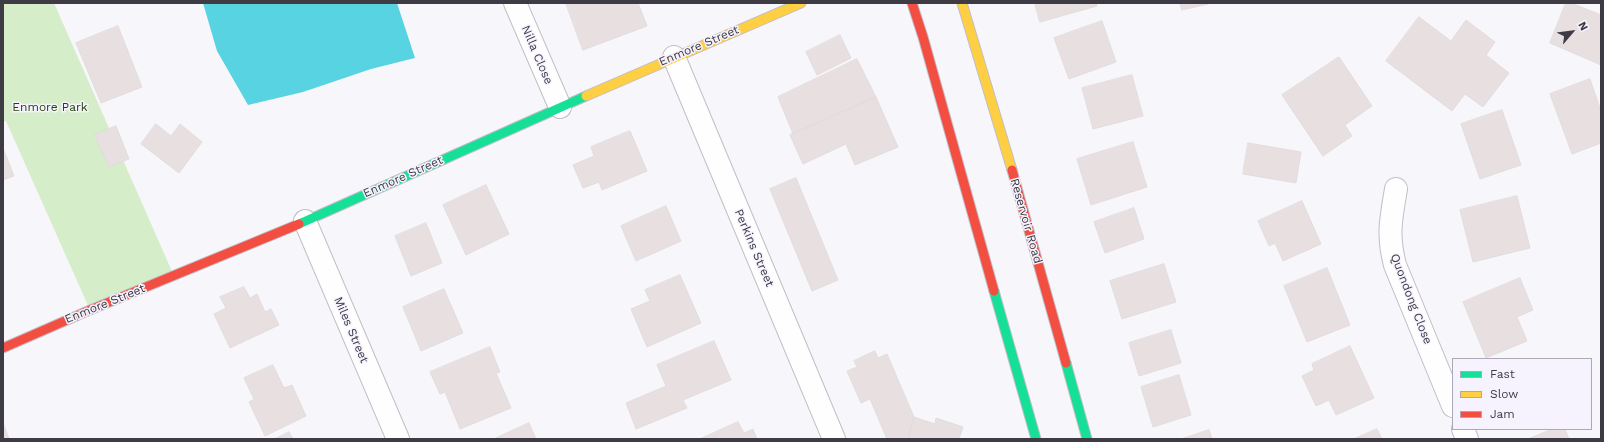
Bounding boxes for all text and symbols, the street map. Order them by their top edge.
north arrow [1552,12,1592,52]
text: N [1575,19,1591,33]
street label: Nilla Close [518,23,556,87]
street label: Enmore Street [657,23,741,69]
park label: Enmore Park [12,100,88,114]
street label: Enmore Street [361,153,445,201]
street label: Reservoir Road [1007,177,1045,265]
street label: Perkins Street [731,207,777,289]
street label: Quondong Close [1387,252,1435,346]
street label: Enmore Street [63,281,147,327]
street label: Miles Street [331,295,371,365]
legend [1452,358,1592,430]
text: Fast [1490,367,1515,381]
text: Slow [1490,387,1518,401]
text: Jam [1490,407,1515,421]

